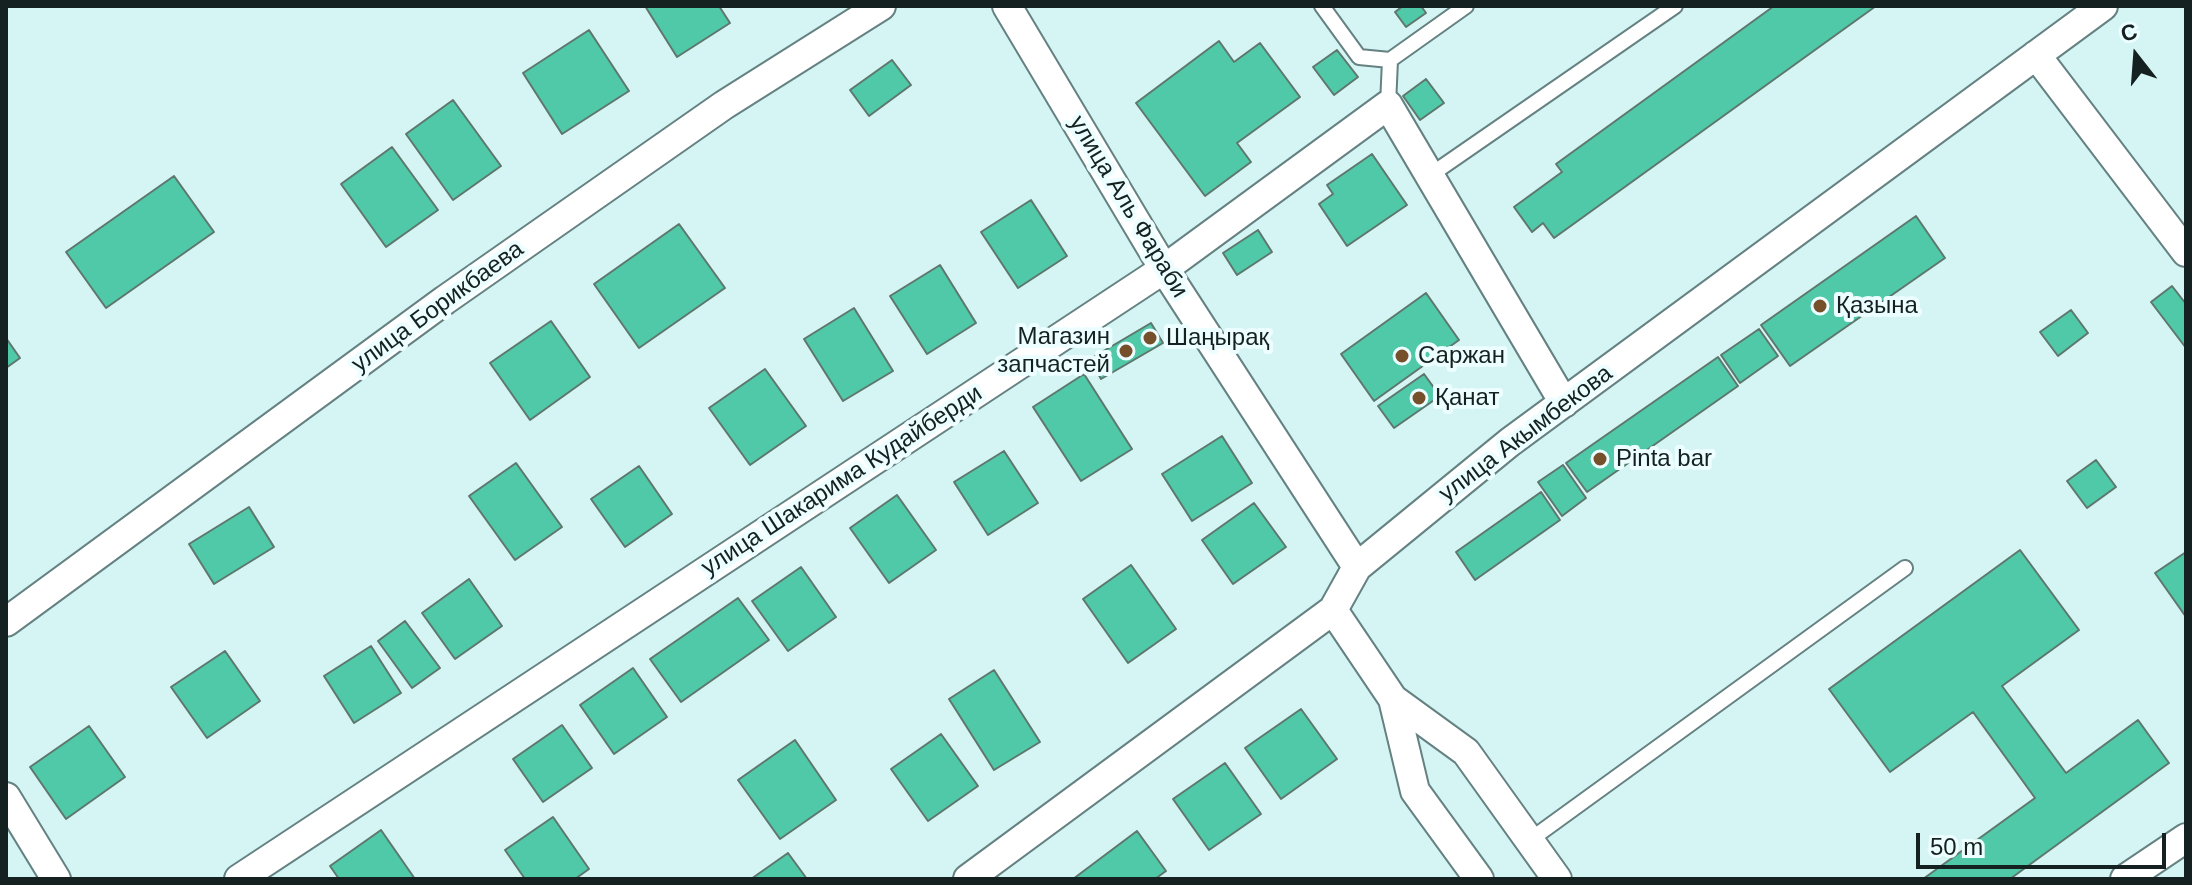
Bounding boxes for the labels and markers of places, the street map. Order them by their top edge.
place label: Қазына [1836,292,1918,320]
marker: Қазына [1811,297,1829,315]
place label: Магазин запчастей [997,323,1110,379]
place label: Шаңырақ [1166,324,1269,352]
marker: Шаңырақ [1141,329,1159,347]
marker: Магазин запчастей [1117,342,1135,360]
place label: Саржан [1418,342,1505,370]
marker: Саржан [1393,347,1411,365]
place label: Қанат [1435,384,1499,412]
marker: Қанат [1410,389,1428,407]
place label: Pinta bar [1616,445,1712,473]
marker: Pinta bar [1591,450,1609,468]

